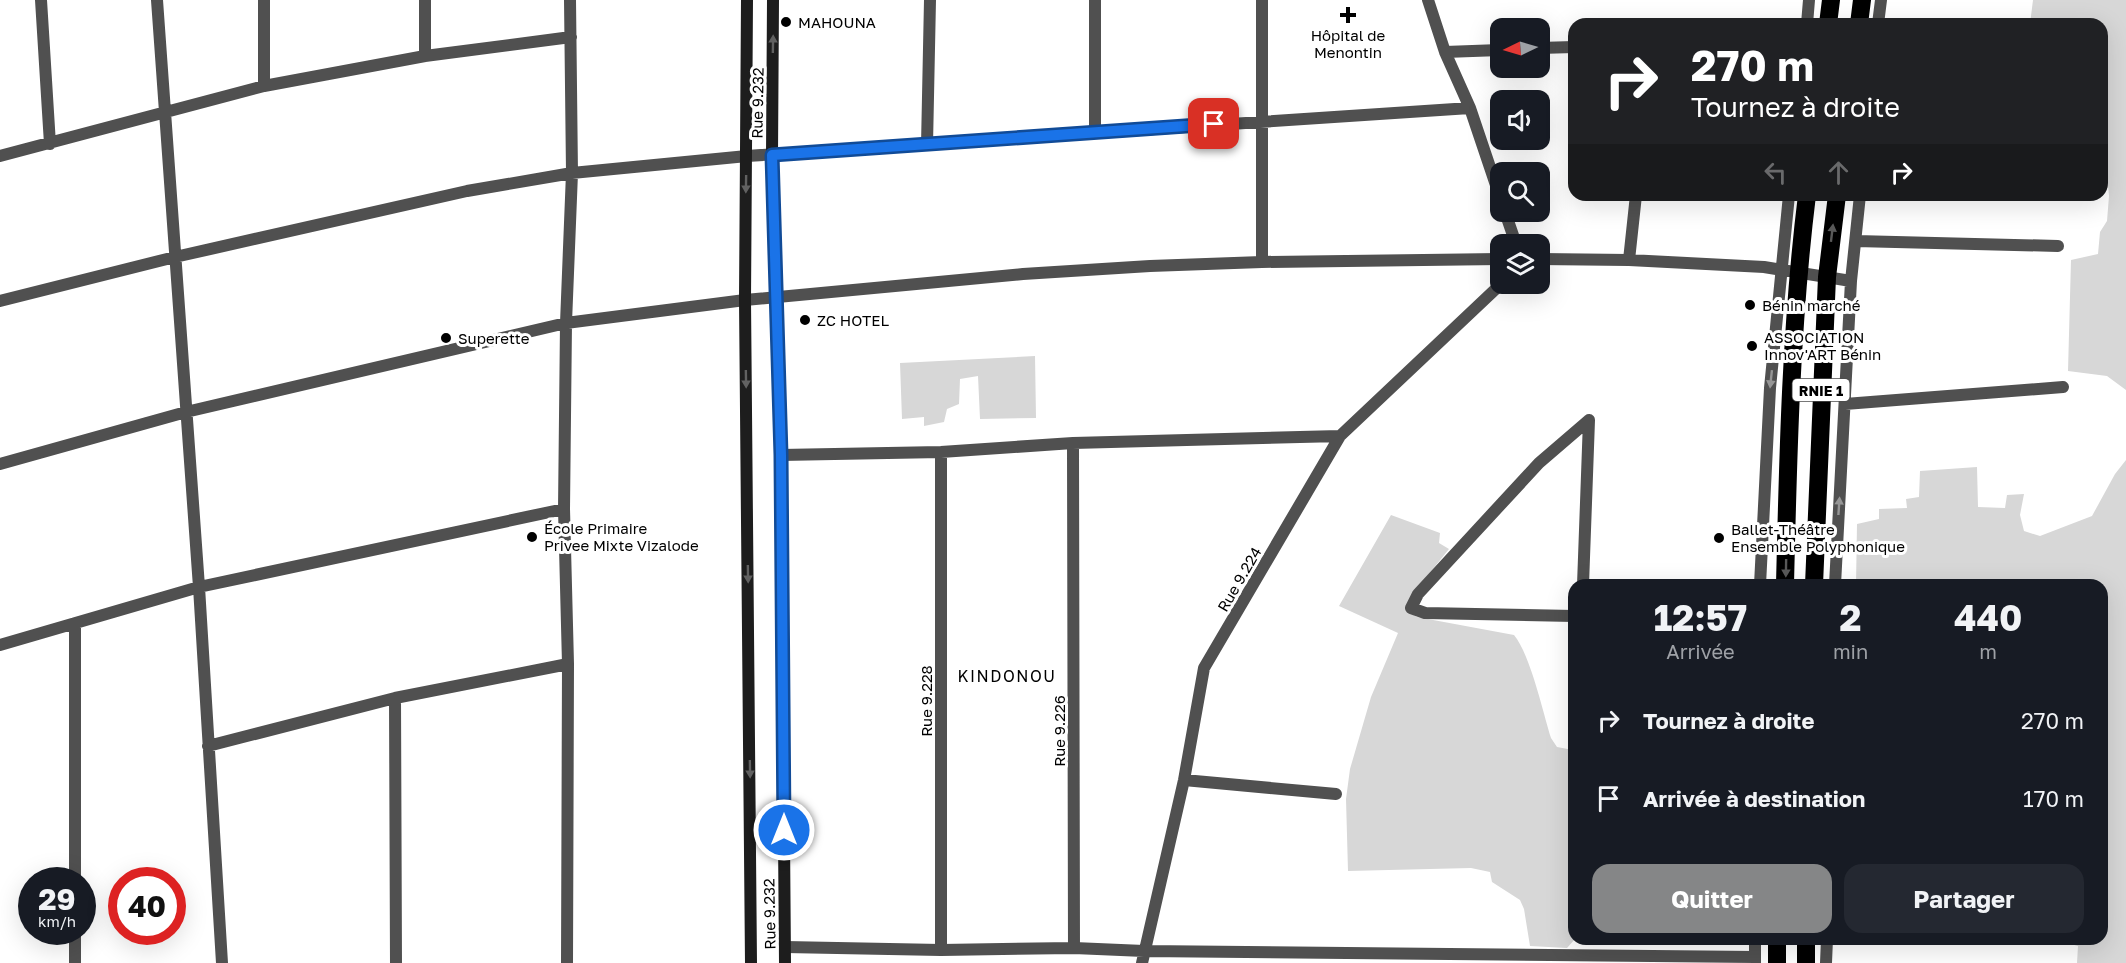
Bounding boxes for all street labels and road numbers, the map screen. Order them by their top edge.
street label: Rue 9.232 [747,67,767,139]
road number: RNIE 1 [1792,379,1850,401]
street label: Rue 9.224 [1213,544,1265,614]
street label: Rue 9.228 [917,665,935,737]
street label: Rue 9.226 [1050,695,1068,767]
street label: Rue 9.232 [759,878,779,950]

